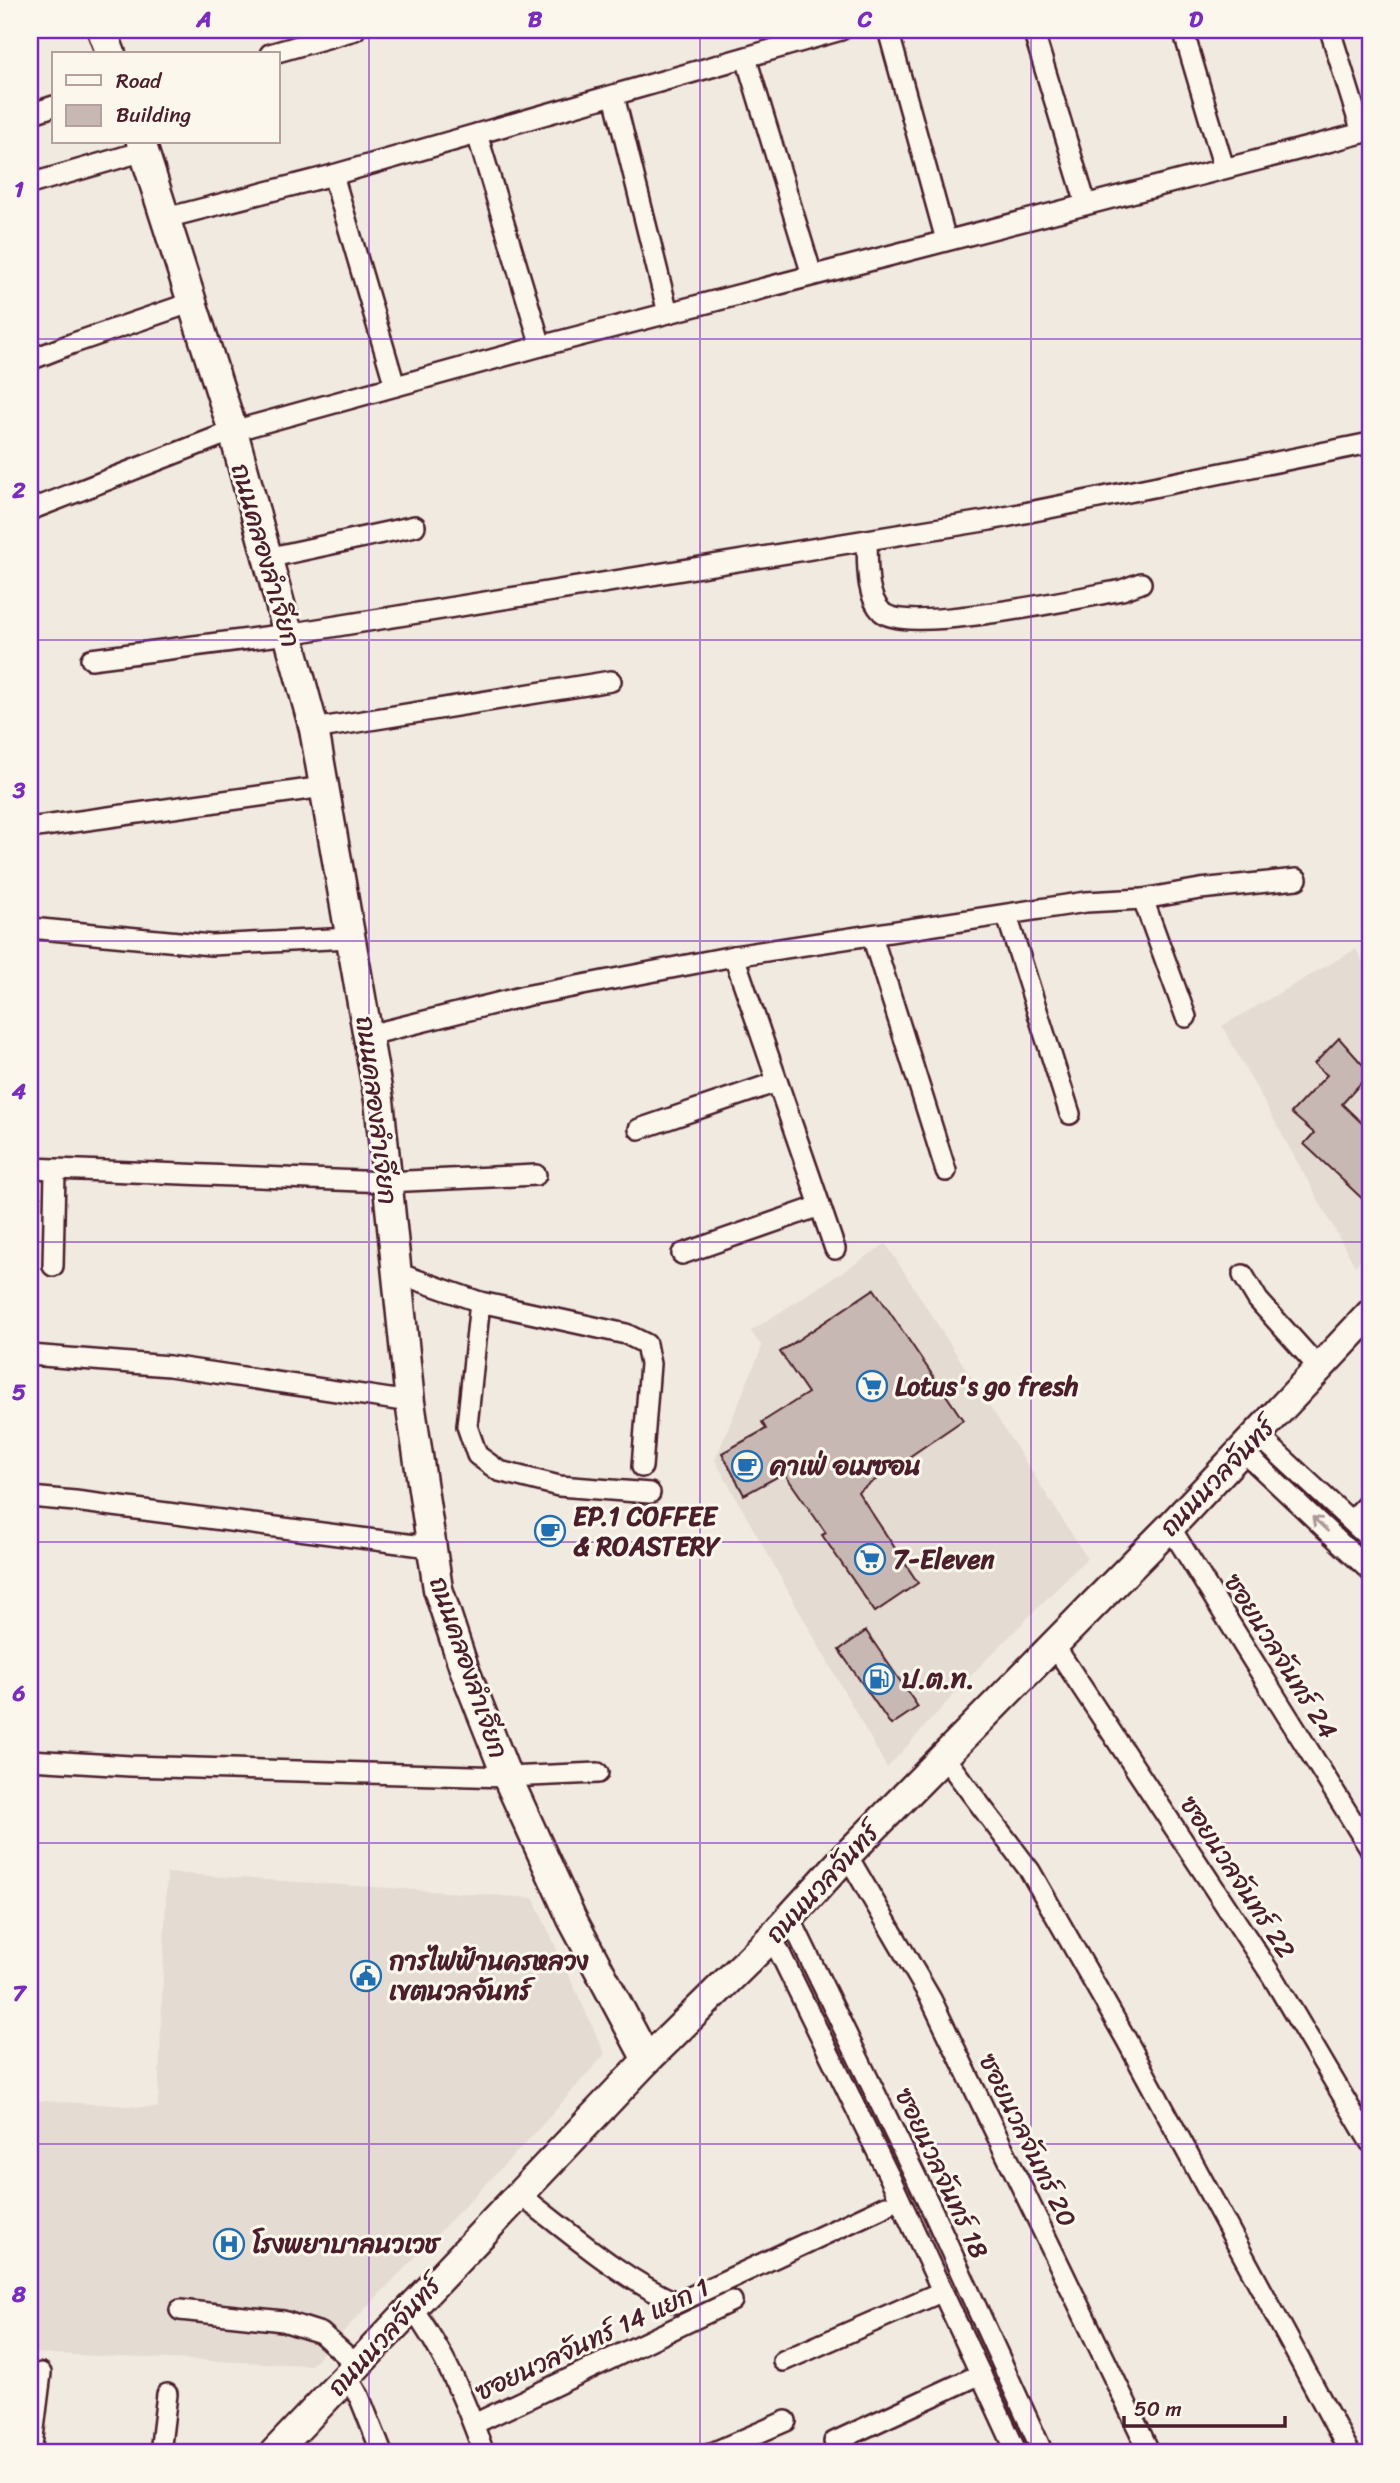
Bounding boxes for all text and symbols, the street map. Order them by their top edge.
text: A [195,0,212,40]
text: B [528,0,543,40]
text: C [857,0,873,40]
text: D [1189,0,1204,40]
legend [52,52,280,144]
text: Road [116,62,163,100]
text: Building [116,96,192,134]
text: 1 [14,169,24,210]
street label: ถนนคลองลำเจียก [218,457,314,653]
text: 2 [11,470,26,511]
text: 3 [12,770,26,811]
street label: ถนนคลองลำเจียก [343,1013,411,1207]
text: 4 [11,1071,27,1112]
place label: Lotus's go fresh [895,1363,1079,1409]
supermarket icon: Lotus's go fresh [855,1369,889,1403]
text: 5 [12,1372,26,1413]
street label: ถนนนวลจันทร์ [1148,1403,1290,1548]
place label: คาเฟ่ อเมซอน [769,1443,921,1489]
cafe icon: คาเฟ่ อเมซอน [730,1449,764,1483]
place label: EP.1 COFFEE & ROASTERY [573,1493,721,1569]
cafe icon: EP.1 COFFEE & ROASTERY [533,1514,567,1548]
one-way arrow [1312,1516,1330,1533]
place label: 7-Eleven [893,1536,996,1582]
supermarket icon: 7-Eleven [853,1542,887,1576]
street label: ซอยนวลจันทร์ 24 [1211,1564,1351,1748]
street label: ถนนคลองลำเจียก [416,1570,522,1764]
place label: ป.ต.ท. [901,1656,974,1702]
fuel station icon: ป.ต.ท. [862,1662,896,1696]
text: 6 [11,1673,26,1714]
street label: ซอยนวลจันทร์ 22 [1168,1786,1308,1968]
street label: ถนนนวลจันทร์ [753,1808,894,1954]
place label: การไฟฟ้านครหลวง เขตนวลจันทร์ [389,1938,590,2014]
public building icon: การไฟฟ้านครหลวง เขตนวลจันทร์ [349,1959,383,1993]
text: 7 [12,1973,27,2014]
street label: ซอยนวลจันทร์ 20 [966,2045,1090,2235]
street label: ซอยนวลจันทร์ 18 [882,2080,1002,2267]
place label: โรงพยาบาลนวเวช [252,2221,442,2267]
hospital icon: โรงพยาบาลนวเวช [212,2227,246,2261]
street label: ถนนนวลจันทร์ [315,2261,456,2407]
street label: ซอยนวลจันทร์ 14 แยก 1 [467,2264,717,2414]
text: 8 [11,2274,26,2315]
scale bar [1124,2385,1284,2429]
text: 50 m [1134,2390,1182,2428]

